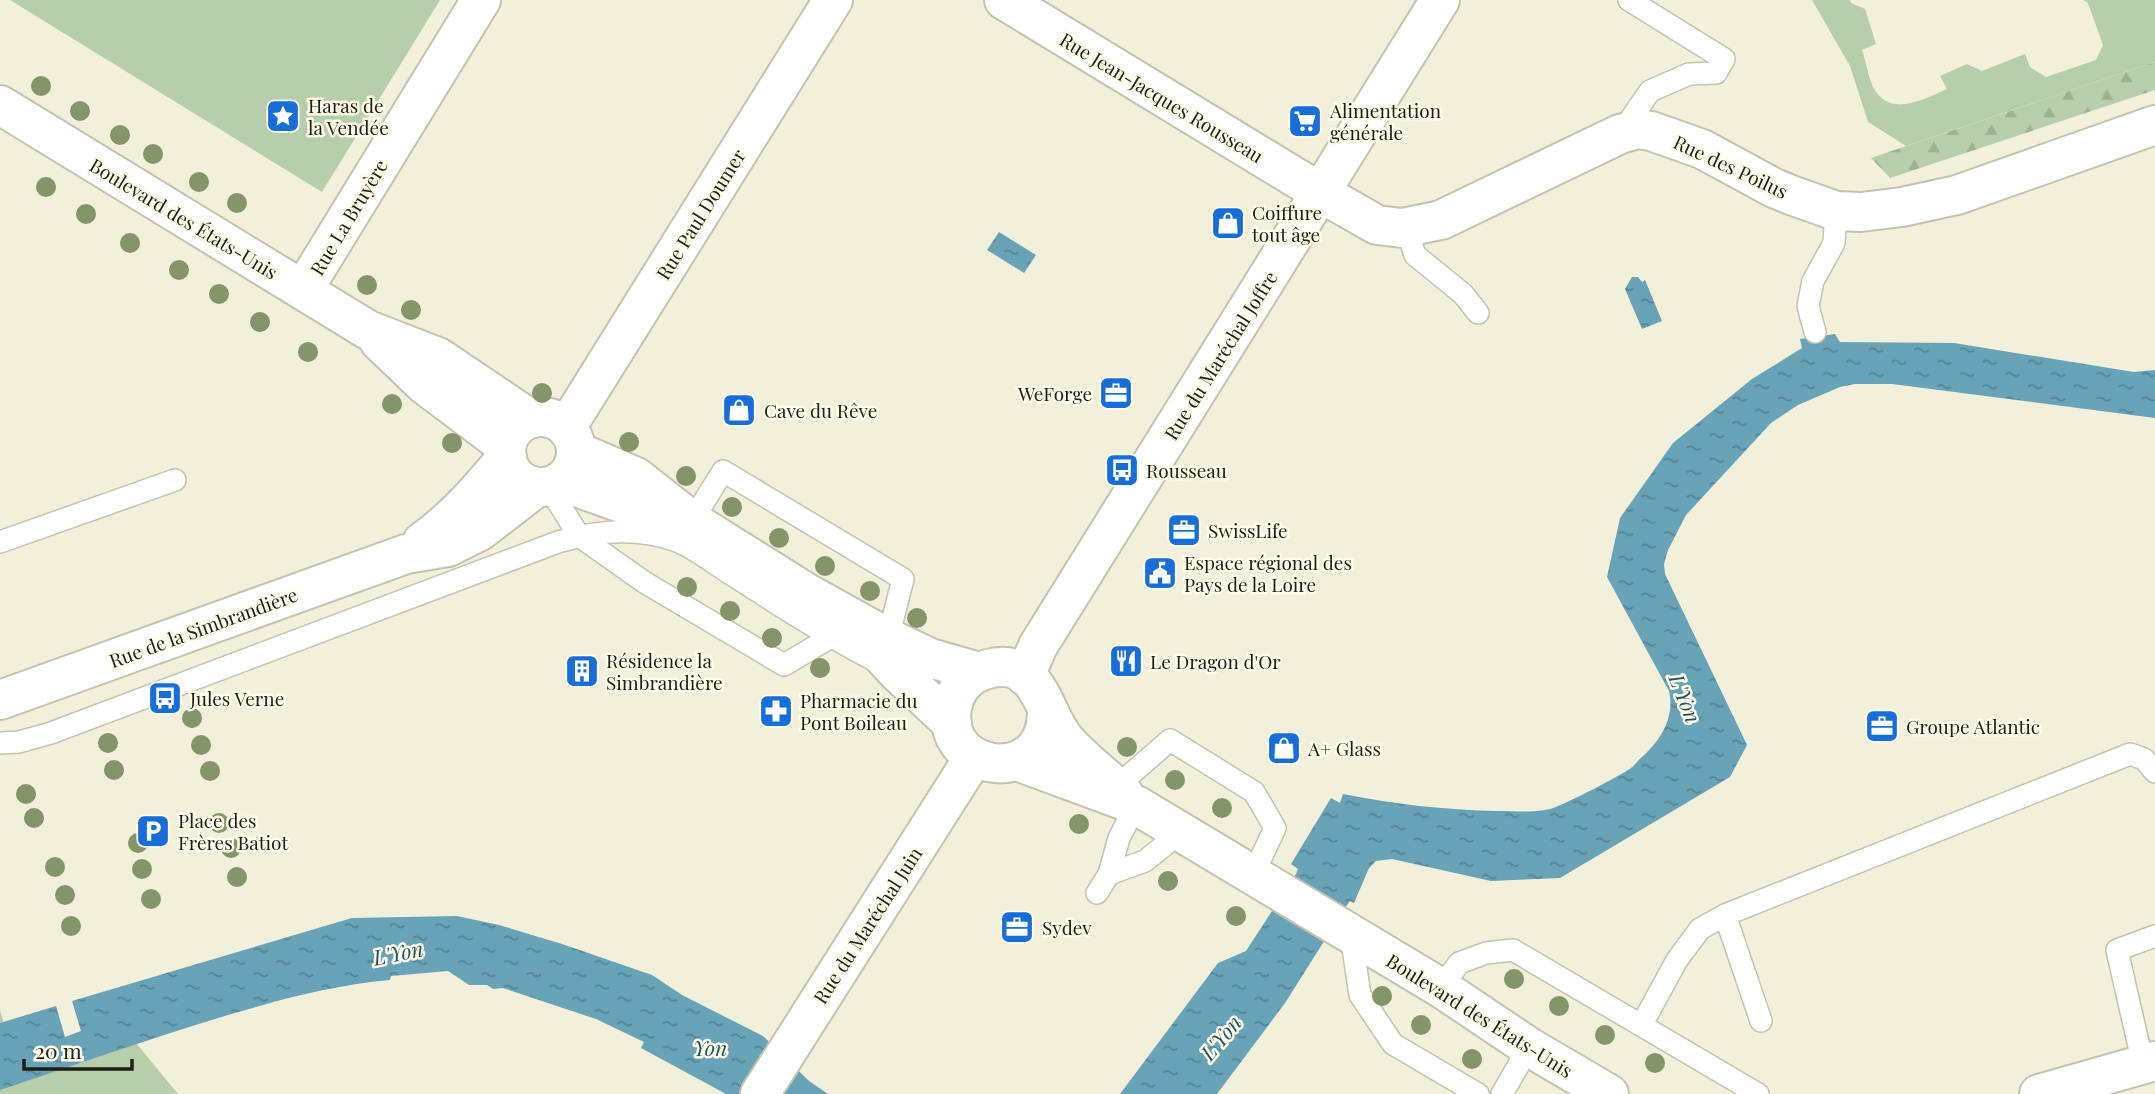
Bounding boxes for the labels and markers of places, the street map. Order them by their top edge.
place label: Haras de la Vendée [308,92,389,140]
place icon: Haras de la Vendée [264,97,302,135]
place label: Alimentation générale [1329,97,1442,145]
supermarket icon: Alimentation générale [1286,102,1324,140]
place label: Coiffure tout âge [1252,199,1322,247]
shop icon: Coiffure tout âge [1209,204,1247,242]
office icon: WeForge [1097,374,1135,412]
place label: WeForge [1017,380,1092,406]
shop icon: Cave du Rêve [720,391,758,429]
place label: Cave du Rêve [764,397,877,423]
bus stop icon: Rousseau [1103,451,1141,489]
place label: Rousseau [1146,457,1227,483]
office icon: SwissLife [1165,511,1203,549]
place label: SwissLife [1208,517,1288,543]
place label: Espace régional des Pays de la Loire [1184,549,1352,597]
public building icon: Espace régional des Pays de la Loire [1141,554,1179,592]
restaurant icon: Le Dragon d'Or [1107,642,1145,680]
place label: Résidence la Simbrandière [606,647,723,695]
place label: Le Dragon d'Or [1150,648,1281,674]
building icon: Résidence la Simbrandière [563,652,601,690]
bus stop icon: Jules Verne [146,679,184,717]
place label: Jules Verne [189,685,284,711]
place label: Pharmacie du Pont Boileau [800,687,918,735]
pharmacy icon: Pharmacie du Pont Boileau [757,692,795,730]
office icon: Groupe Atlantic [1863,707,1901,745]
place label: Groupe Atlantic [1906,713,2040,739]
shop icon: A+ Glass [1265,729,1303,767]
place label: A+ Glass [1307,735,1381,761]
place label: Place des Frères Batiot [178,807,288,855]
parking icon: Place des Frères Batiot [134,812,172,850]
office icon: Sydev [998,908,1036,946]
place label: Sydev [1042,914,1092,940]

